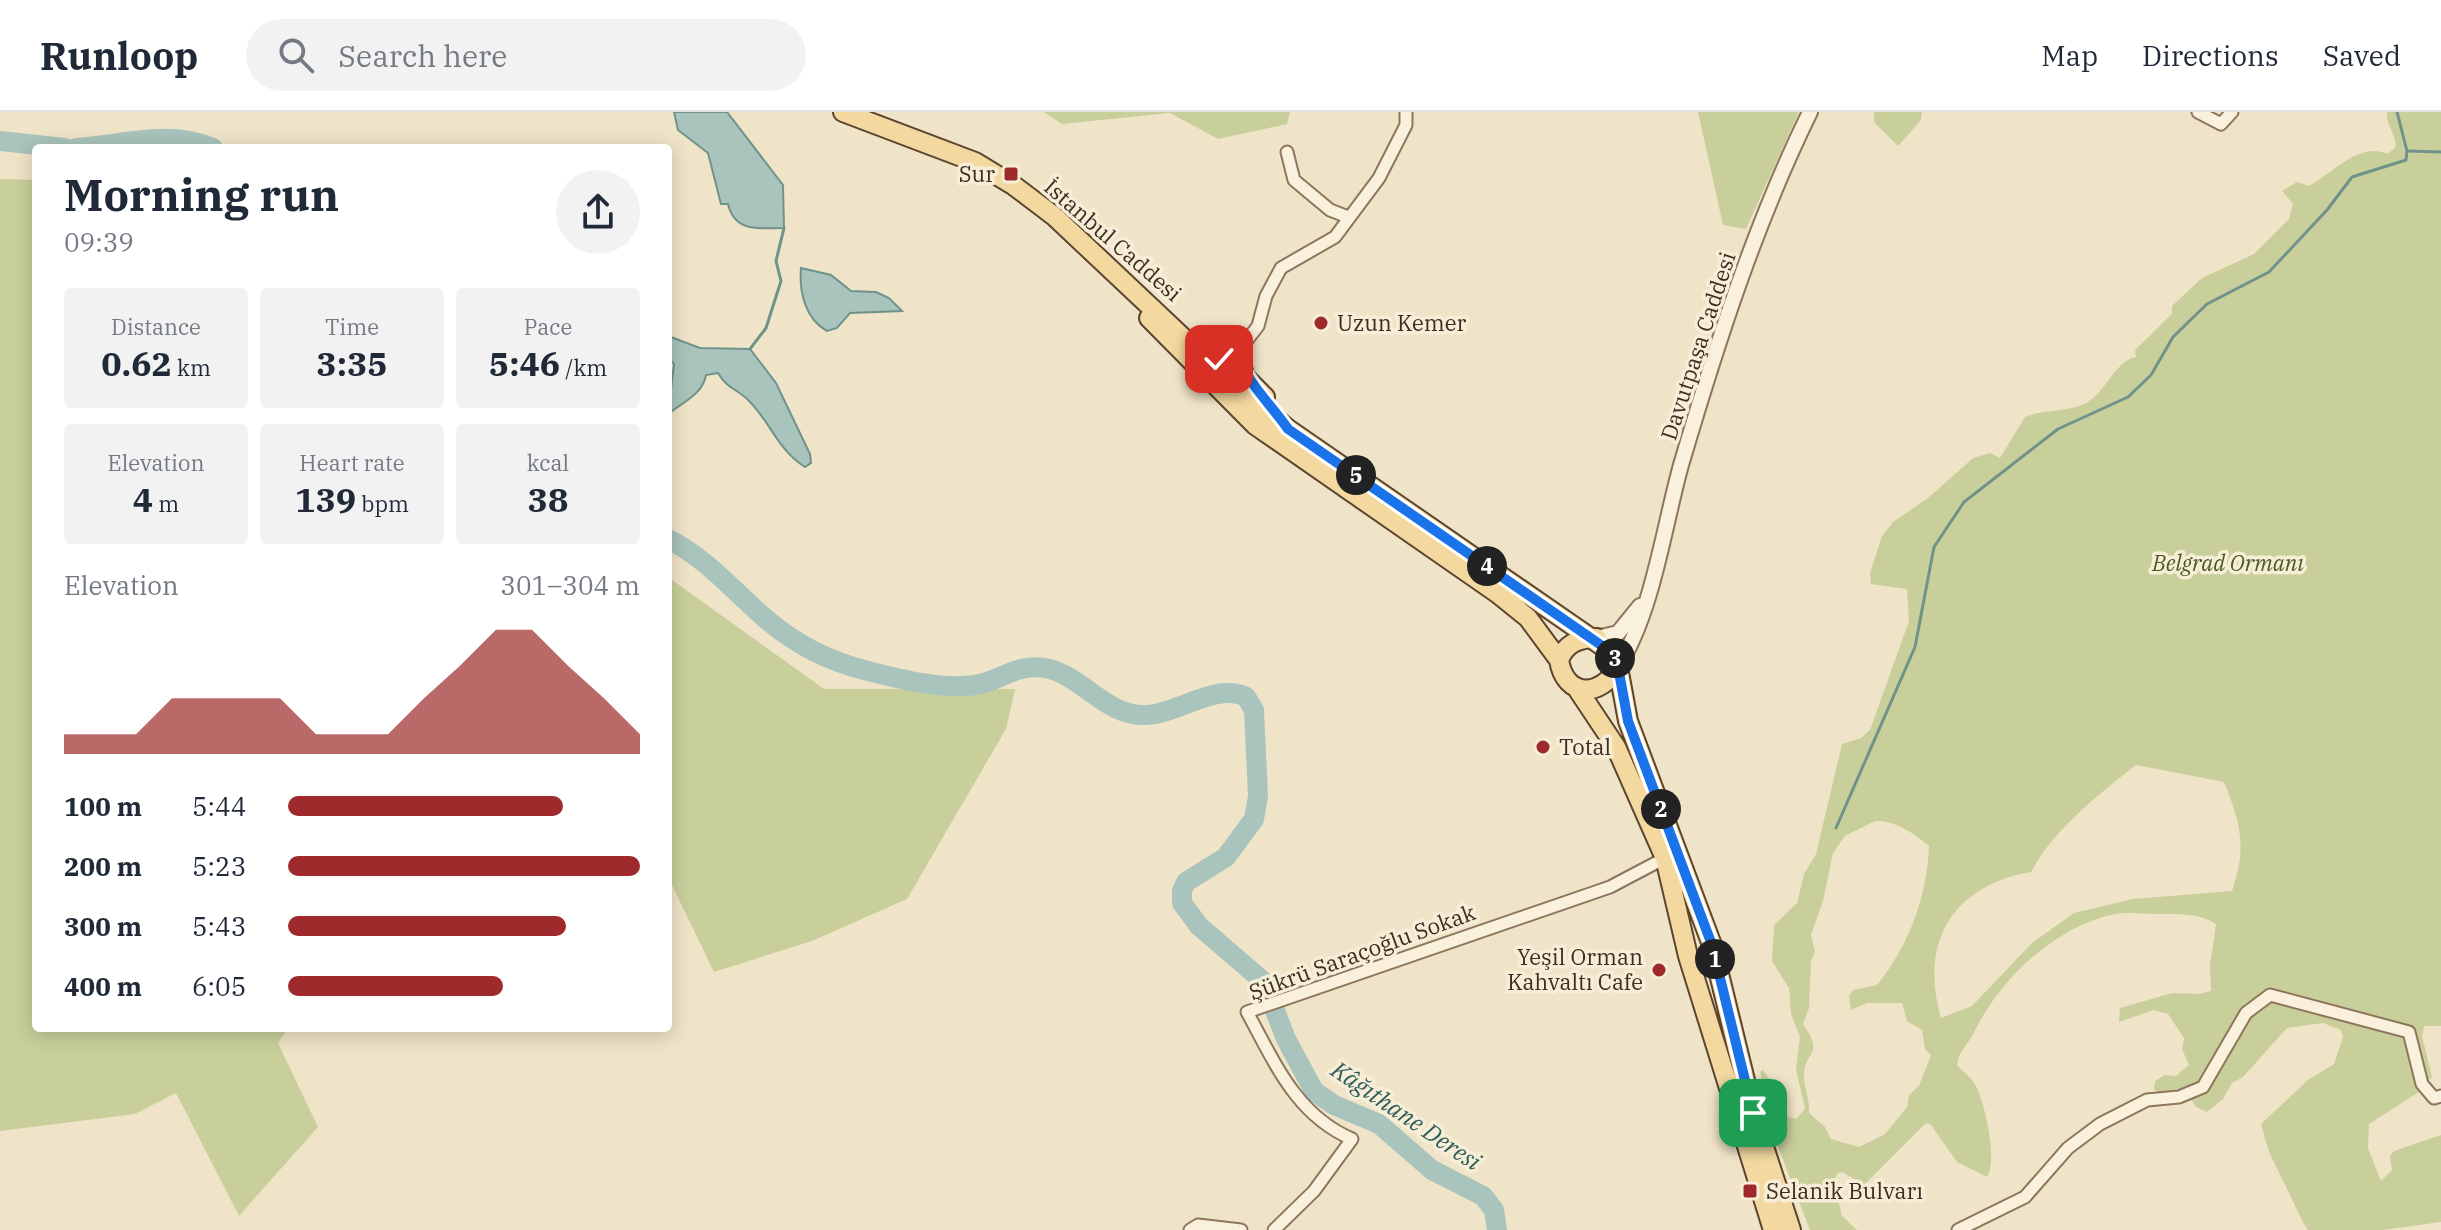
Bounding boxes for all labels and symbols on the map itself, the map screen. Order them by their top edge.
place label: Sur [959,159,995,188]
marker: Sur [1002,165,1020,183]
street label: İstanbul Caddesi [1039,172,1188,307]
street label: Davutpaşa Caddesi [1653,248,1742,444]
place label: Uzun Kemer [1337,308,1466,337]
marker: Uzun Kemer [1312,314,1330,332]
pin [1185,325,1253,393]
pin: 5 [1336,455,1376,495]
pin: 4 [1467,546,1507,586]
park label: Belgrad Ormanı [2151,548,2304,577]
pin: 3 [1595,638,1635,678]
place label: Total [1559,732,1611,761]
marker: Total [1534,738,1552,756]
pin: 2 [1641,789,1681,829]
street label: Şükrü Saraçoğlu Sokak [1245,897,1479,1006]
pin: 1 [1695,939,1735,979]
place label: Yeşil Orman Kahvaltı Cafe [1507,942,1643,996]
marker: Yeşil Orman Kahvaltı Cafe [1650,961,1668,979]
water label: Kâğıthane Deresi [1325,1053,1488,1178]
pin [1719,1079,1787,1147]
place label: Selanik Bulvarı [1766,1176,1923,1205]
marker: Selanik Bulvarı [1741,1182,1759,1200]

